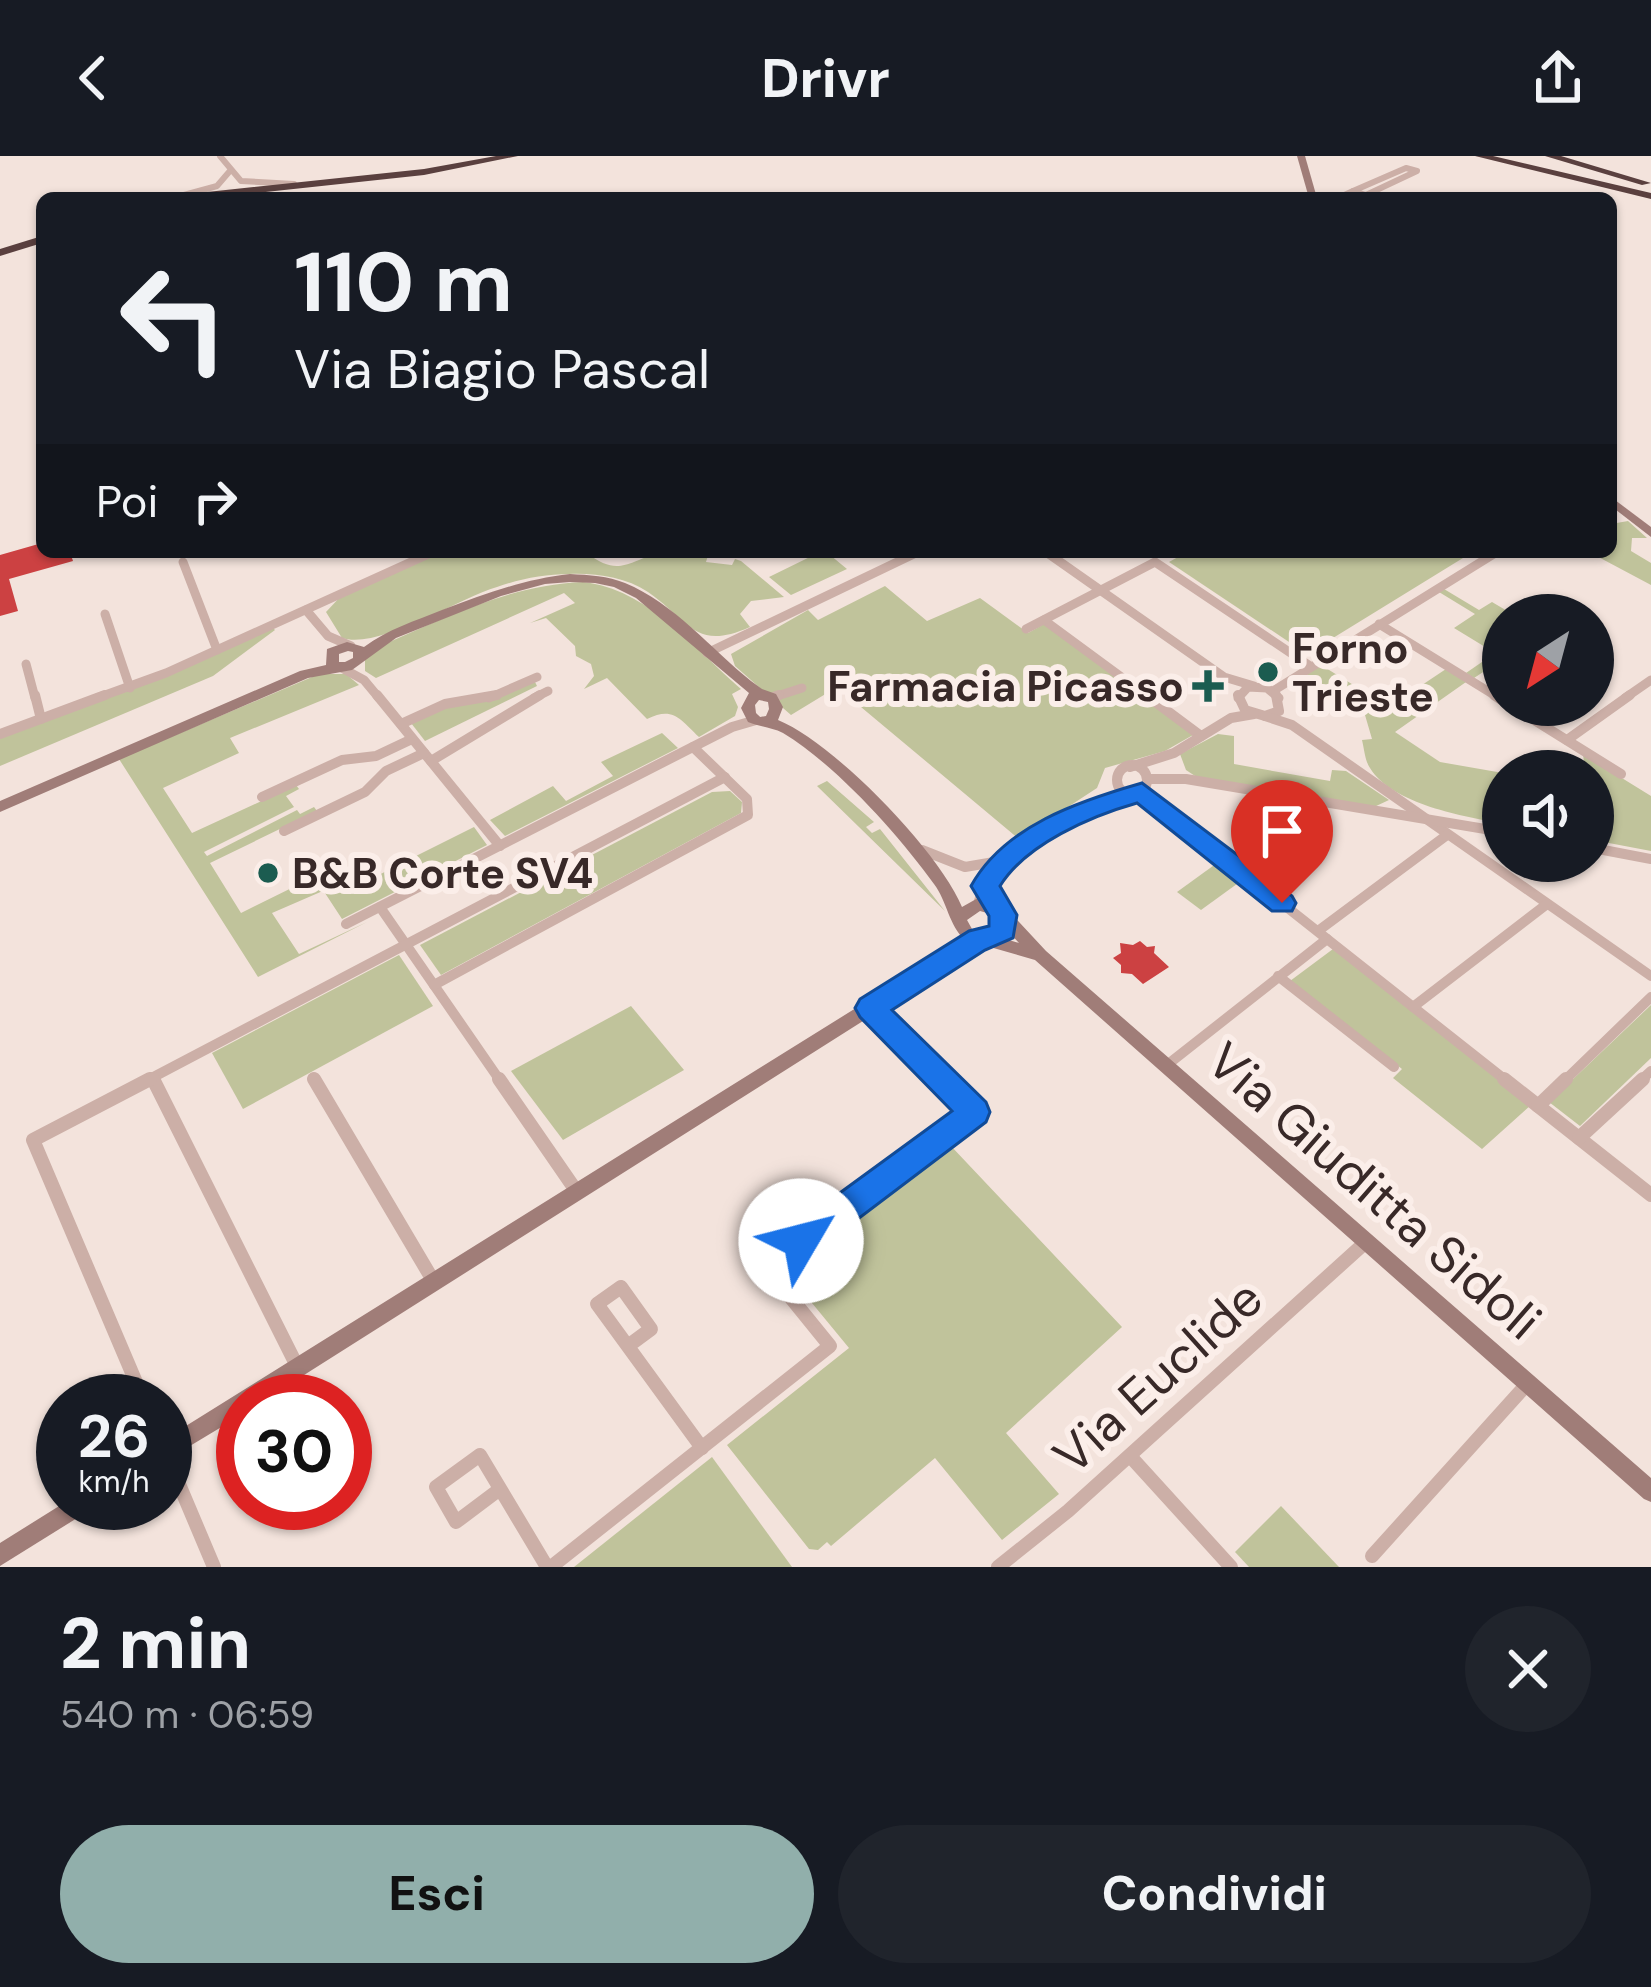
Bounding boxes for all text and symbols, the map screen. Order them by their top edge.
text: Drivr [761,43,890,114]
icon: back [60,45,126,111]
icon: share [1525,45,1591,111]
text: 110 m [294,228,513,337]
icon: left [96,240,252,396]
text: Via Biagio Pascal [294,334,710,405]
icon: right [182,468,248,534]
text: Poi [96,472,158,531]
north arrow [1482,594,1614,726]
map controls [1482,594,1614,882]
place label: Forno Trieste [1292,621,1434,724]
place label: Farmacia Picasso [827,659,1184,714]
marker: Forno Trieste [1255,659,1281,685]
marker: Farmacia Picasso [1195,673,1221,699]
button: sound [1482,750,1614,882]
pin [1231,780,1333,903]
icon: arrive [1249,798,1315,864]
place label: B&B Corte SV4 [292,846,593,901]
marker: B&B Corte SV4 [255,860,281,886]
street label: Via Giuditta Sidoli [1193,1028,1555,1354]
position arrow [738,1178,864,1304]
street label: Via Euclide [1039,1265,1277,1489]
speed limit sign: 30 [216,1374,372,1530]
text: 26 [78,1397,150,1476]
text: km/h [79,1462,149,1501]
text: 2 min [60,1597,251,1690]
button: close [1465,1606,1591,1732]
text: 540 m · 06:59 [60,1689,314,1740]
button: Esci [60,1825,814,1963]
button: Condividi [838,1825,1591,1963]

